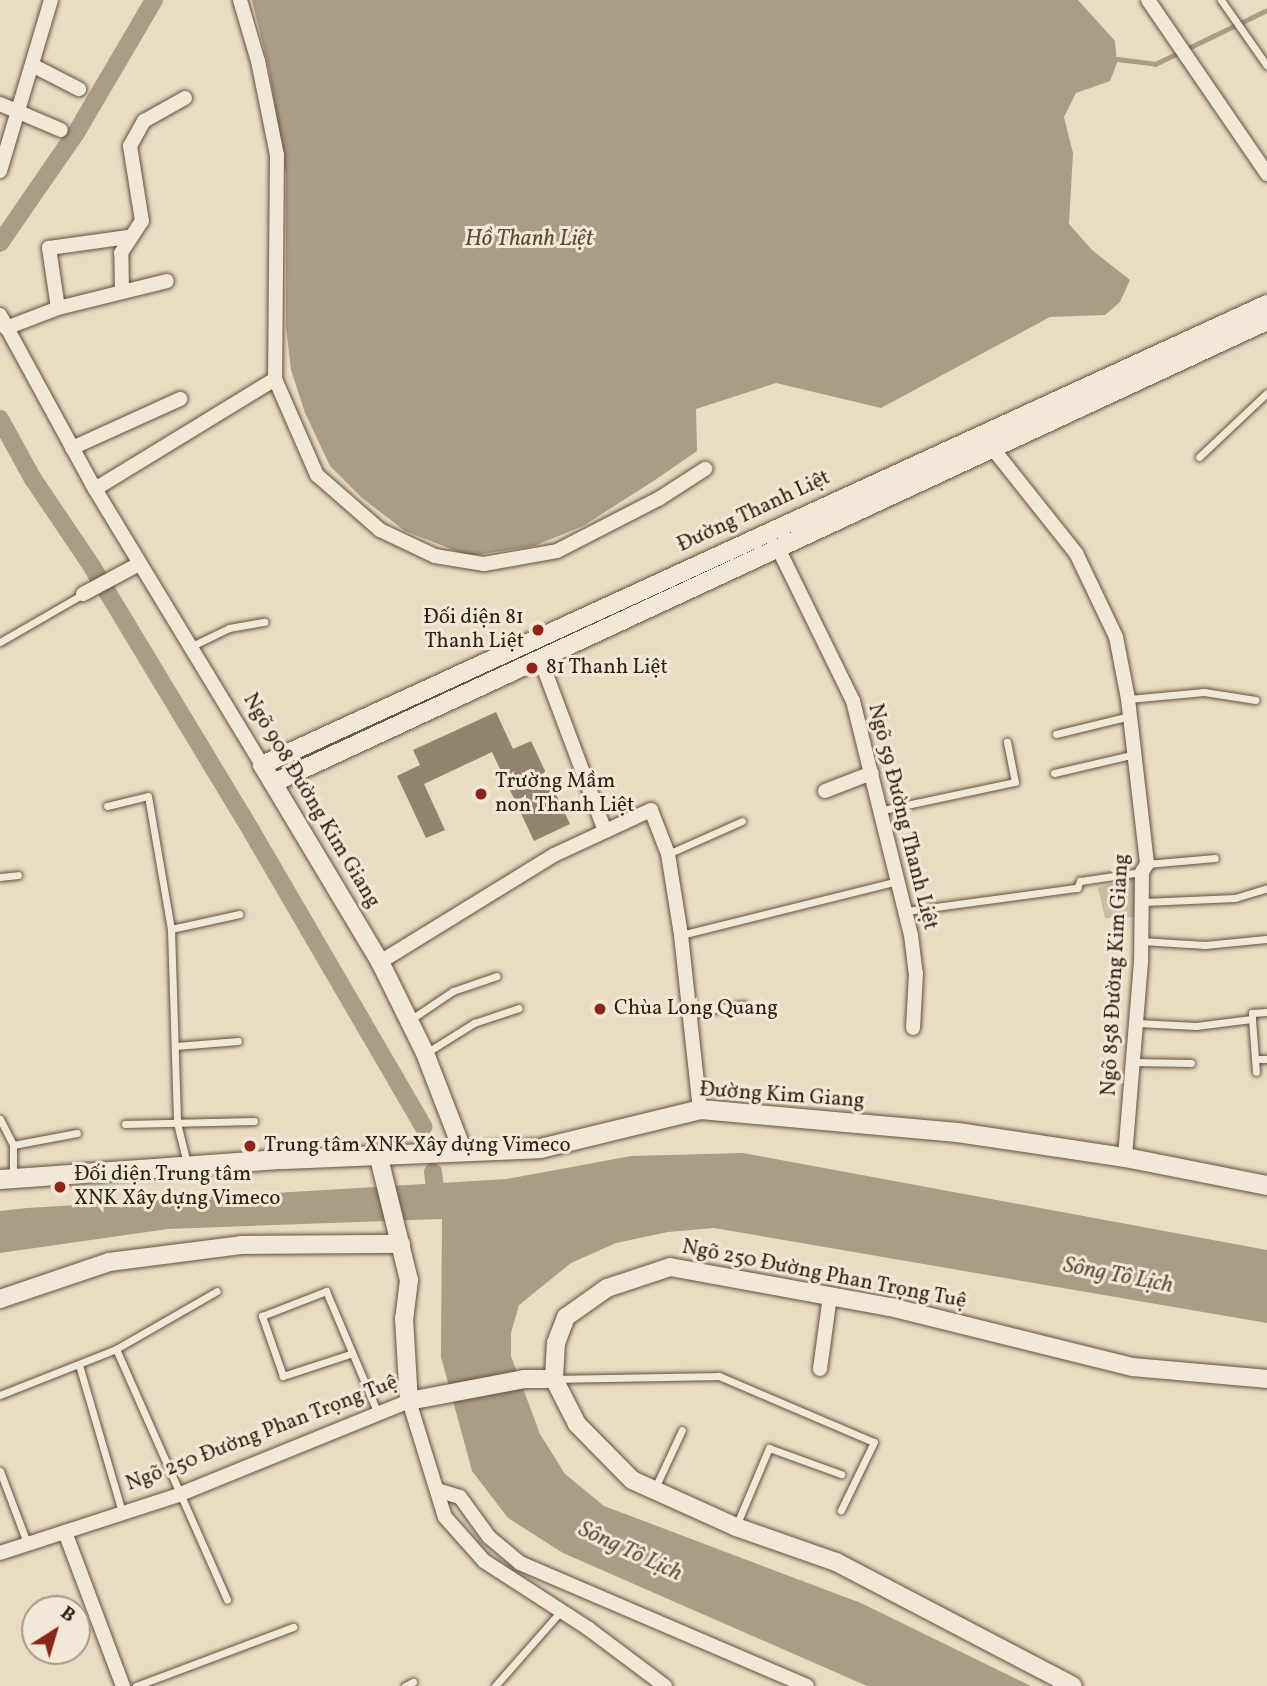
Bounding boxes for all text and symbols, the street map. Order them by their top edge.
water label: Hồ Thanh Liệt [465,225,593,253]
street label: Đường Thanh Liệt [673,465,835,559]
place label: Đối diện 81 Thanh Liệt [423,605,524,655]
marker: Đối diện 81 Thanh Liệt [530,622,546,638]
place label: 81 Thanh Liệt [546,655,669,681]
marker: 81 Thanh Liệt [524,660,540,676]
street label: Ngõ 908 Đường Kim Giang [237,689,385,913]
street label: Ngõ 59 Đường Thanh Liệt [862,701,942,933]
place label: Trường Mầm non Thanh Liệt [495,769,635,819]
marker: Trường Mầm non Thanh Liệt [473,786,489,802]
street label: Ngõ 858 Đường Kim Giang [1097,853,1135,1097]
place label: Chùa Long Quang [614,996,778,1022]
marker: Chùa Long Quang [592,1001,608,1017]
street label: Đường Kim Giang [699,1078,865,1114]
place label: Trung tâm XNK Xây dựng Vimeco [264,1133,572,1159]
marker: Trung tâm XNK Xây dựng Vimeco [242,1138,258,1154]
place label: Đối diện Trung tâm XNK Xây dựng Vimeco [74,1162,282,1212]
marker: Đối diện Trung tâm XNK Xây dựng Vimeco [52,1179,68,1195]
street label: Ngõ 250 Đường Phan Trọng Tuệ [679,1235,969,1315]
water label: Sông Tô Lịch [1061,1252,1175,1300]
street label: Ngõ 250 Đường Phan Trọng Tuệ [122,1370,402,1498]
water label: Sông Tô Lịch [574,1516,686,1588]
north arrow [21,1595,91,1665]
text: B [55,1601,80,1629]

